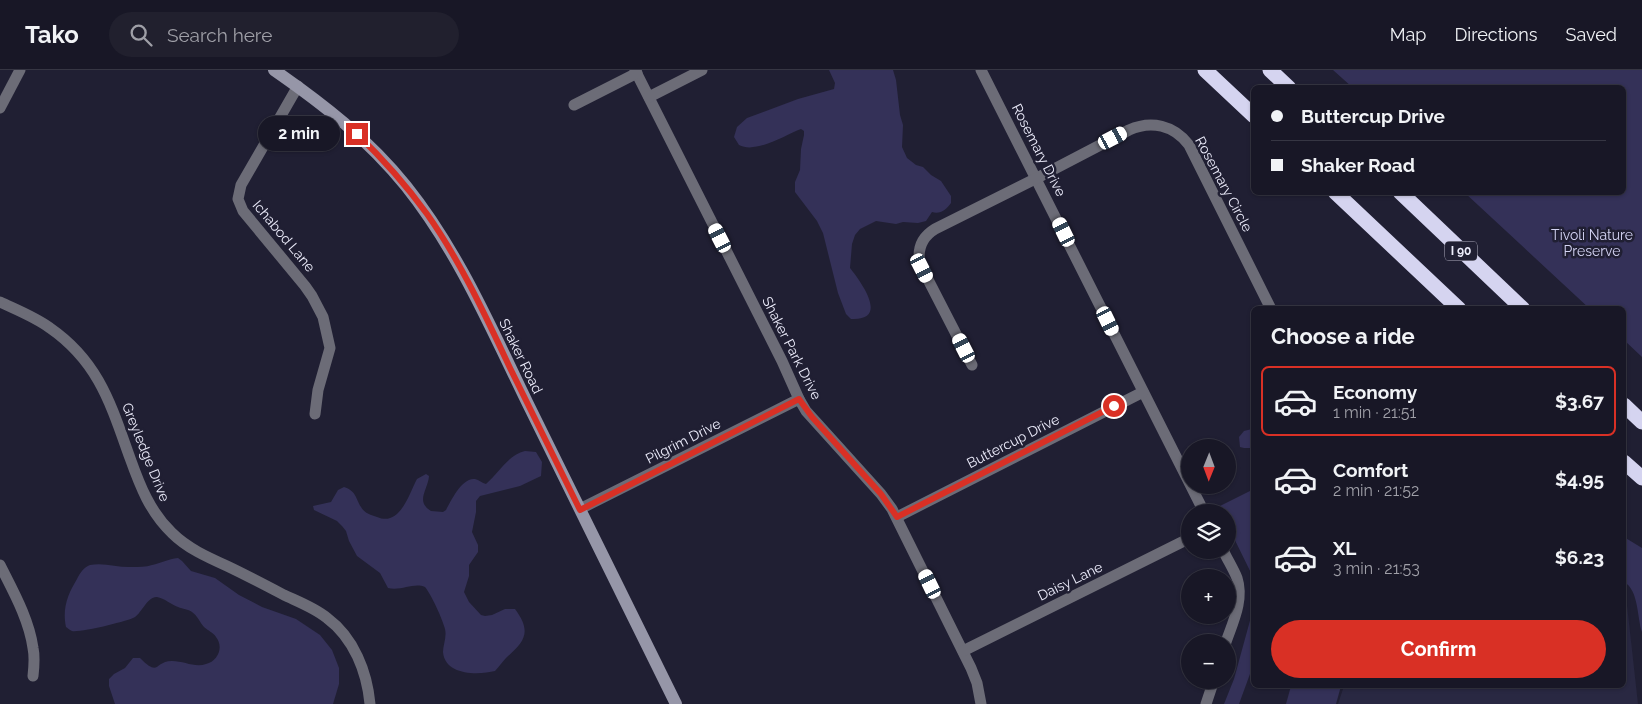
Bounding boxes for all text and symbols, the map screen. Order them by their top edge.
search box [109,12,459,57]
text: Tako [25,20,79,49]
icon: search [127,21,155,49]
text: Search here [167,24,272,46]
text: Map [1390,24,1426,45]
text: Directions [1454,24,1538,45]
text: Saved [1566,24,1617,45]
street label: Rosemary Drive [1009,101,1069,199]
text: Buttercup Drive [1301,105,1445,127]
callout: 2 min [257,116,340,152]
route end [346,123,368,145]
text: 2 min [278,124,320,143]
car [1096,124,1129,152]
street label: Rosemary Circle [1192,134,1256,234]
text: Shaker Road [1301,154,1415,176]
street label: Ichabod Lane [250,197,318,275]
car [1050,215,1077,249]
car [706,221,733,255]
park label: Tivoli Nature Preserve [1551,227,1633,259]
road number: I 90 [1445,242,1477,260]
car [908,251,935,285]
street label: Shaker Park Drive [759,294,825,402]
car [1094,304,1121,338]
street label: Shaker Road [496,316,546,396]
text: Choose a ride [1271,323,1415,349]
car [950,331,977,365]
icon: car [1273,379,1318,424]
text: Economy [1333,381,1417,403]
text: $3.67 [1555,390,1604,412]
route start [1103,395,1125,417]
street label: Greyledge Drive [119,400,173,504]
text: 1 min · 21:51 [1333,403,1416,422]
street label: Buttercup Drive [964,411,1062,471]
street label: Pilgrim Drive [643,415,723,467]
north arrow [1181,439,1236,494]
map controls [1181,439,1236,689]
icon: car [1273,457,1318,502]
text: Comfort [1333,459,1408,481]
text: $4.95 [1555,468,1604,490]
text: 2 min · 21:52 [1333,481,1419,500]
button: layers [1181,504,1236,559]
icon: car [1273,535,1318,580]
text: XL [1333,537,1356,559]
text: $6.23 [1555,546,1604,568]
street label: Daisy Lane [1035,558,1105,604]
text: 3 min · 21:53 [1333,559,1420,578]
car [916,567,943,601]
button: + [1181,569,1236,624]
button: Confirm [1271,620,1606,678]
button: − [1181,634,1236,689]

